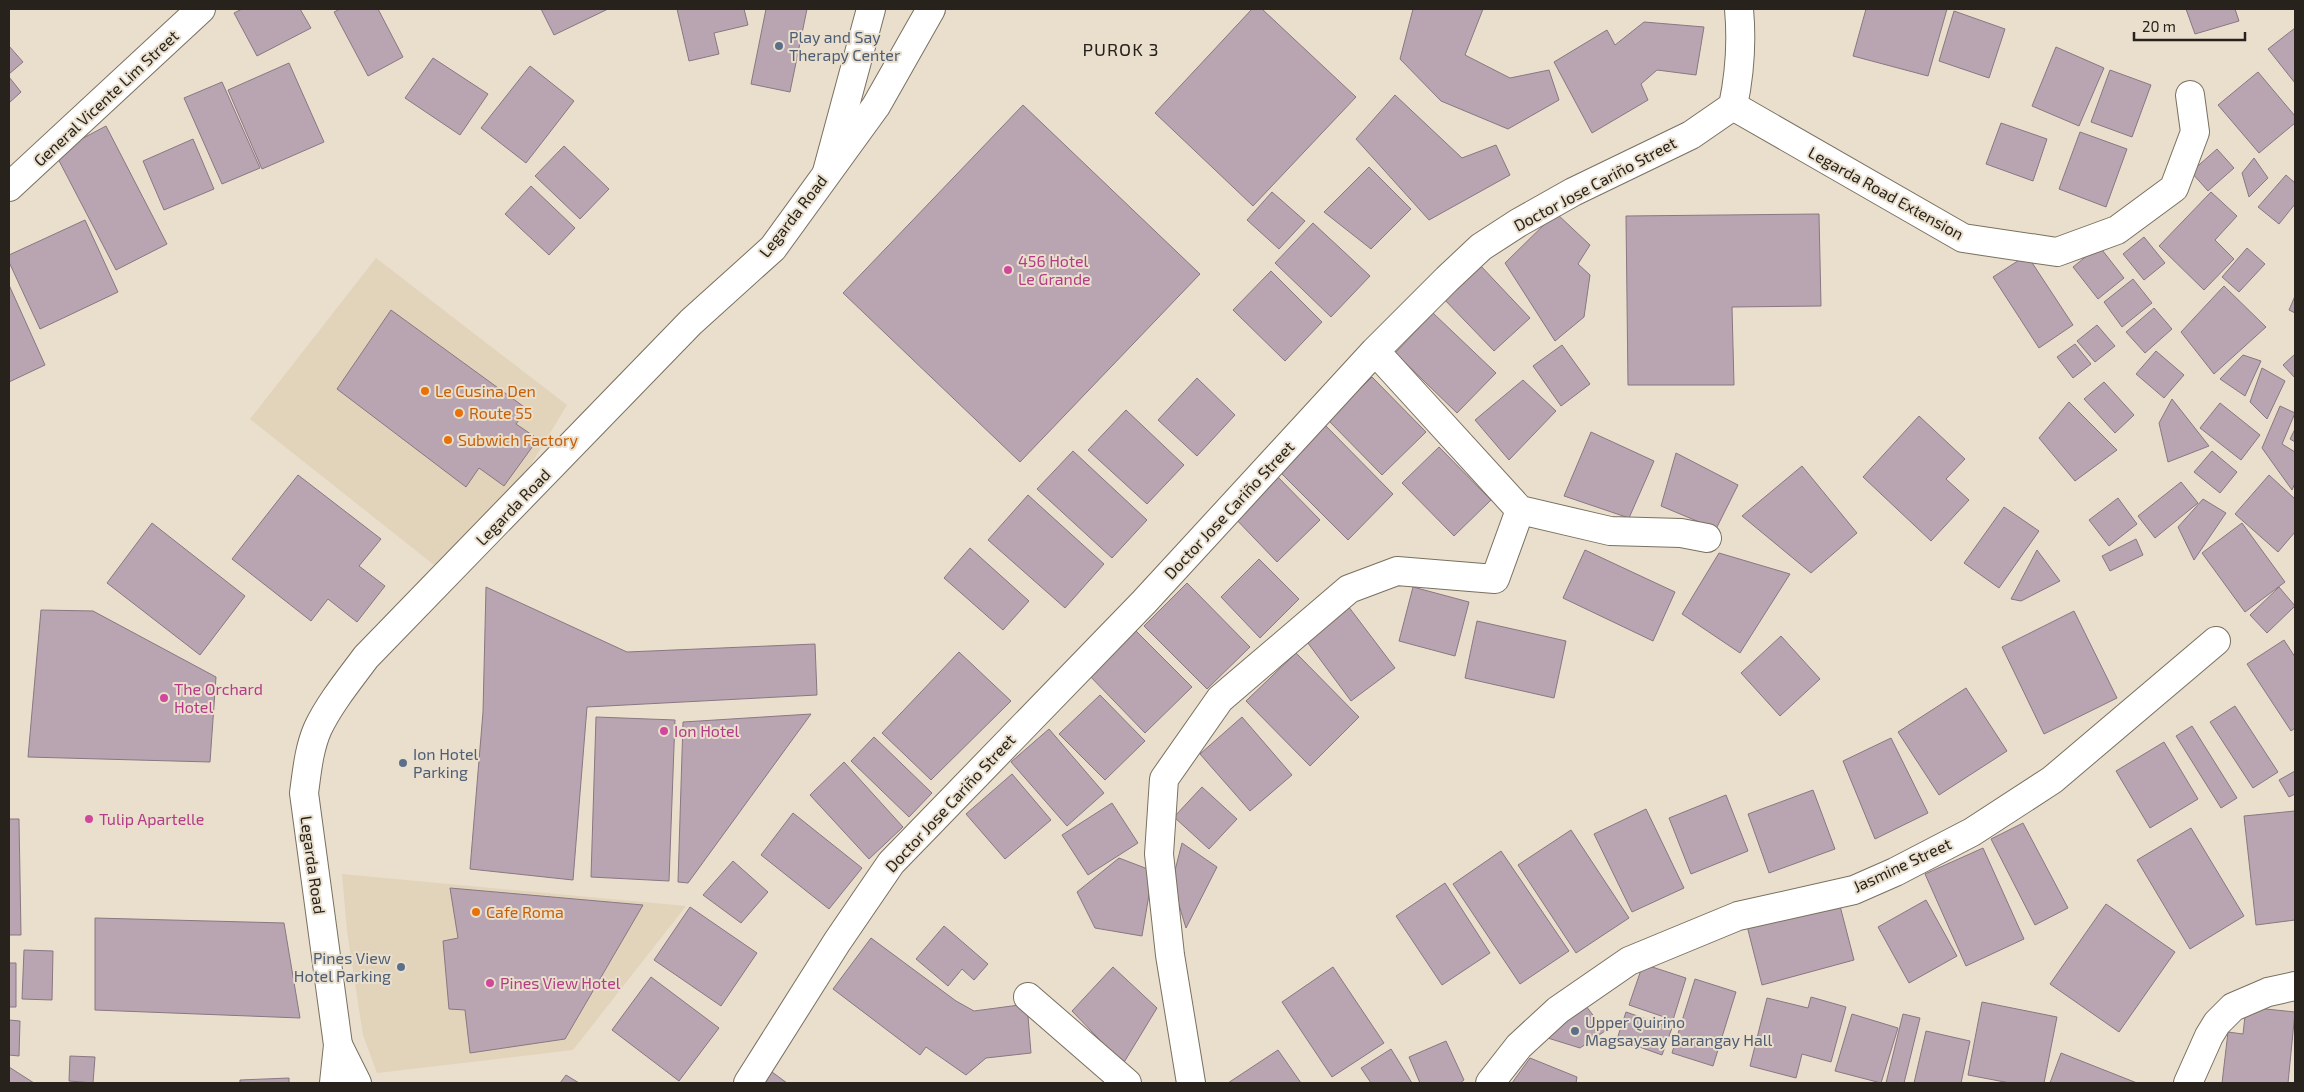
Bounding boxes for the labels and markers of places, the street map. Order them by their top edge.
place label: Play and Say Therapy Center [789,27,901,64]
marker: Play and Say Therapy Center [773,40,785,52]
place label: 456 Hotel Le Grande [1018,251,1091,288]
marker: 456 Hotel Le Grande [1002,264,1014,276]
place label: Le Cusina Den [435,381,536,400]
marker: Le Cusina Den [419,385,431,397]
place label: Route 55 [469,403,532,422]
marker: Route 55 [453,407,465,419]
place label: Subwich Factory [458,430,578,449]
marker: Subwich Factory [442,434,454,446]
place label: The Orchard Hotel [174,679,263,716]
marker: The Orchard Hotel [158,692,170,704]
place label: Ion Hotel [674,721,740,740]
marker: Ion Hotel [658,725,670,737]
place label: Ion Hotel Parking [413,744,479,781]
marker: Ion Hotel Parking [397,757,409,769]
place label: Tulip Apartelle [99,809,204,828]
marker: Tulip Apartelle [83,813,95,825]
place label: Cafe Roma [486,902,564,921]
marker: Cafe Roma [470,906,482,918]
place label: Pines View Hotel Parking [294,948,391,985]
marker: Pines View Hotel Parking [395,961,407,973]
place label: Pines View Hotel [500,973,621,992]
marker: Pines View Hotel [484,977,496,989]
place label: Upper Quirino Magsaysay Barangay Hall [1585,1012,1772,1049]
marker: Upper Quirino Magsaysay Barangay Hall [1569,1025,1581,1037]

